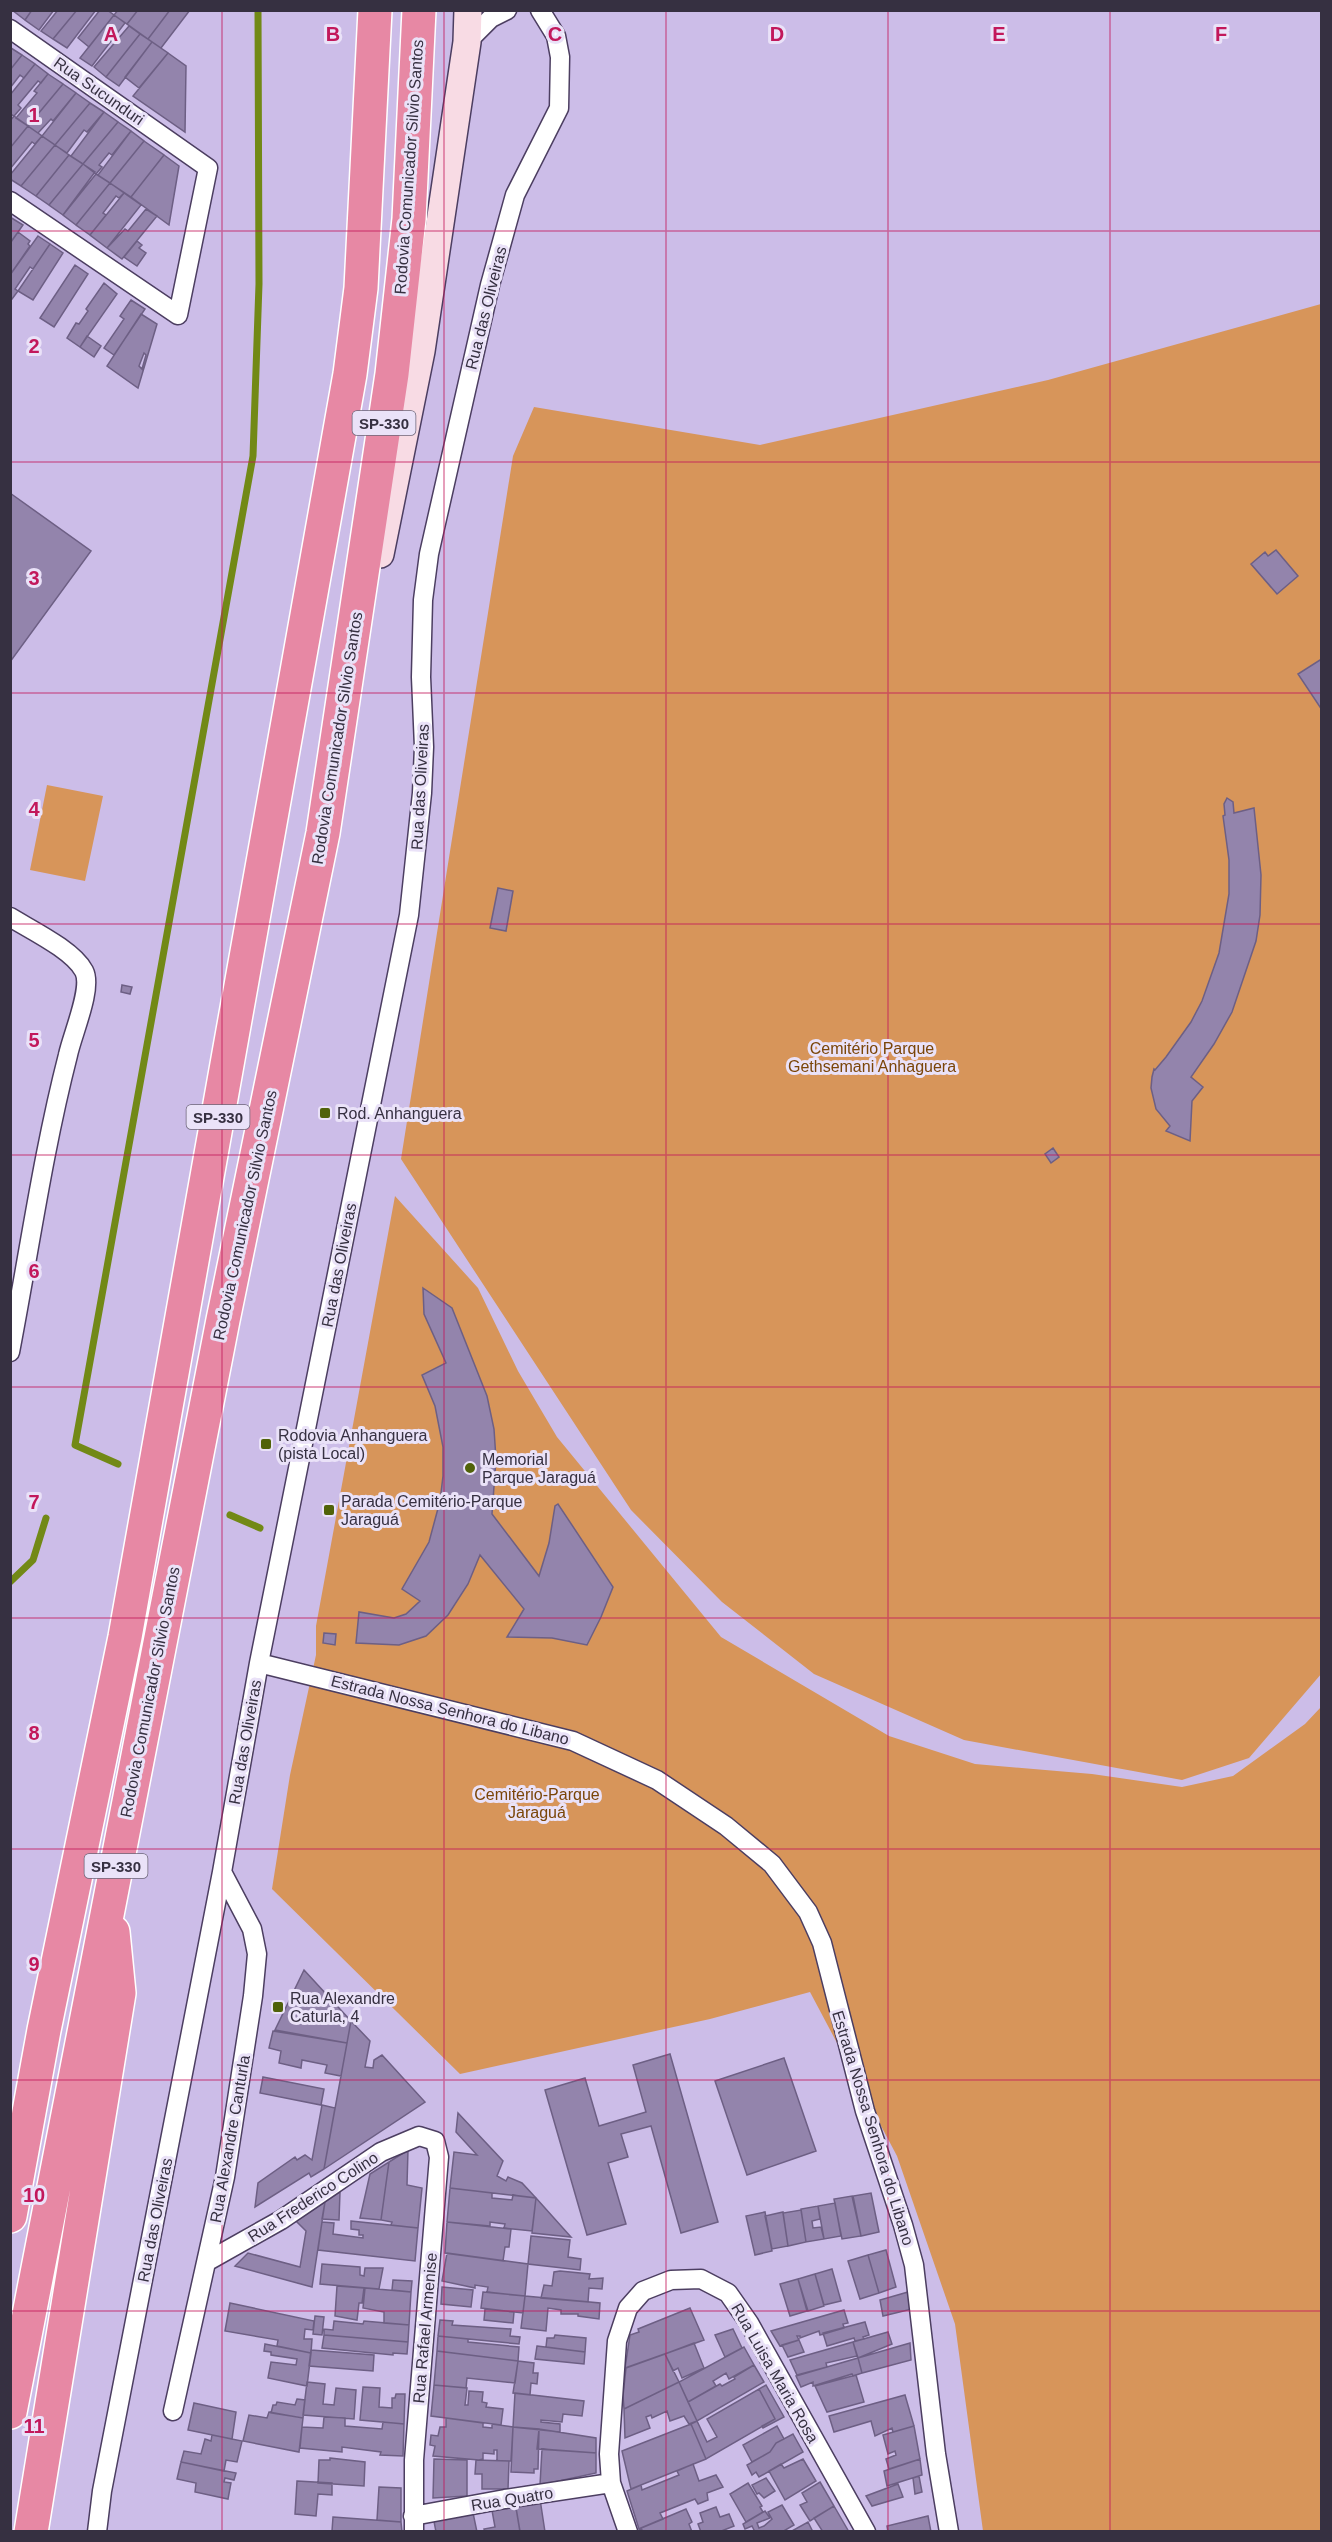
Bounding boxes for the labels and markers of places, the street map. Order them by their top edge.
place label: Rod. Anhanguera [337,1105,462,1122]
marker: Rod. Anhanguera [318,1106,332,1120]
place label: Rodovia Anhanguera (pista Local) [278,1427,428,1462]
marker: Rodovia Anhanguera (pista Local) [259,1437,273,1451]
place label: Memorial Parque Jaraguá [482,1451,596,1486]
marker: Memorial Parque Jaraguá [463,1461,477,1475]
place label: Parada Cemitério-Parque Jaraguá [341,1493,523,1528]
marker: Parada Cemitério-Parque Jaraguá [322,1503,336,1517]
place label: Rua Alexandre Caturla, 4 [290,1990,395,2025]
marker: Rua Alexandre Caturla, 4 [271,2000,285,2014]

